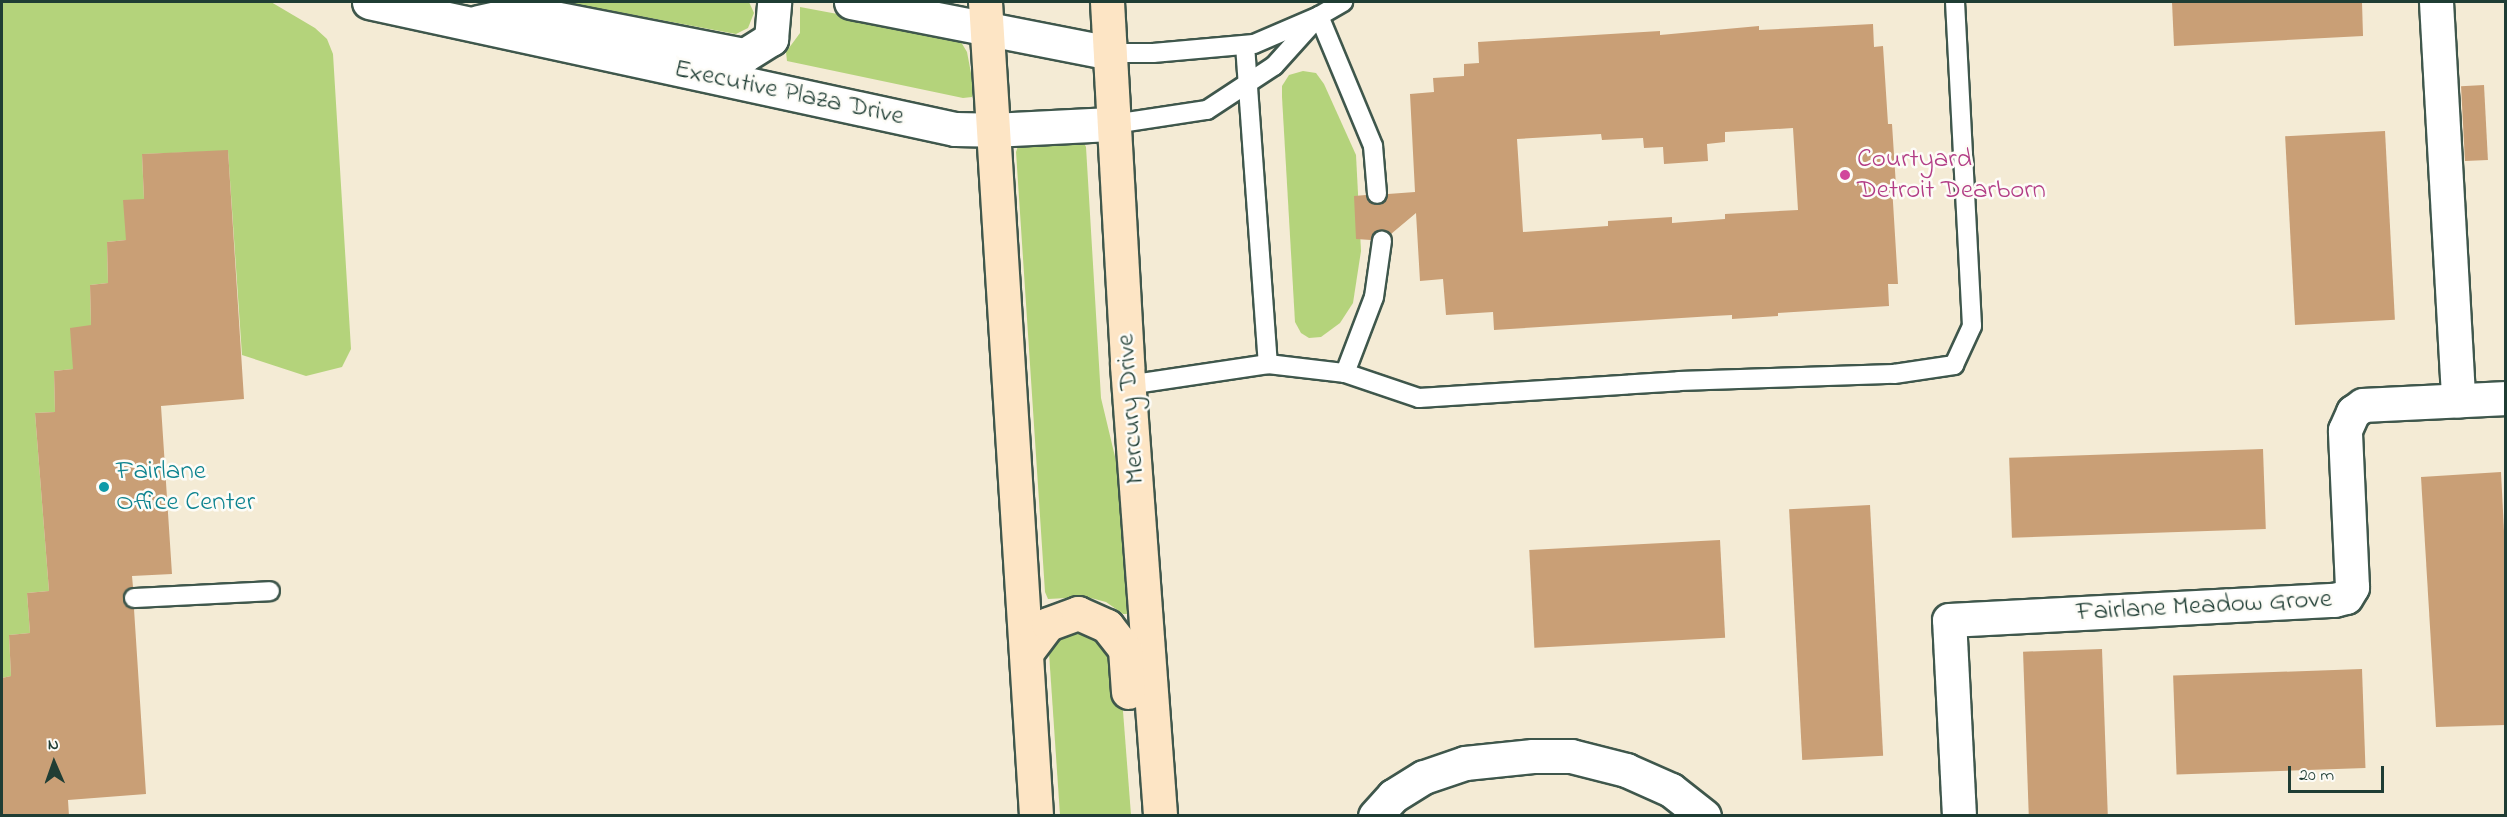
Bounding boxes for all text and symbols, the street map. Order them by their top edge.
street label: Executive Plaza Drive [671,53,907,133]
place label: Courtyard Detroit Dearborn [1857,143,2046,206]
marker: Courtyard Detroit Dearborn [1838,168,1852,182]
street label: Mercury Drive [1110,333,1152,485]
place label: Fairlane Office Center [116,455,255,518]
marker: Fairlane Office Center [97,480,111,494]
street label: Fairlane Meadow Grove [2075,583,2333,629]
north arrow [24,733,84,793]
text: N [48,733,59,757]
scale bar [2291,754,2387,792]
text: 20 m [2299,763,2334,789]

